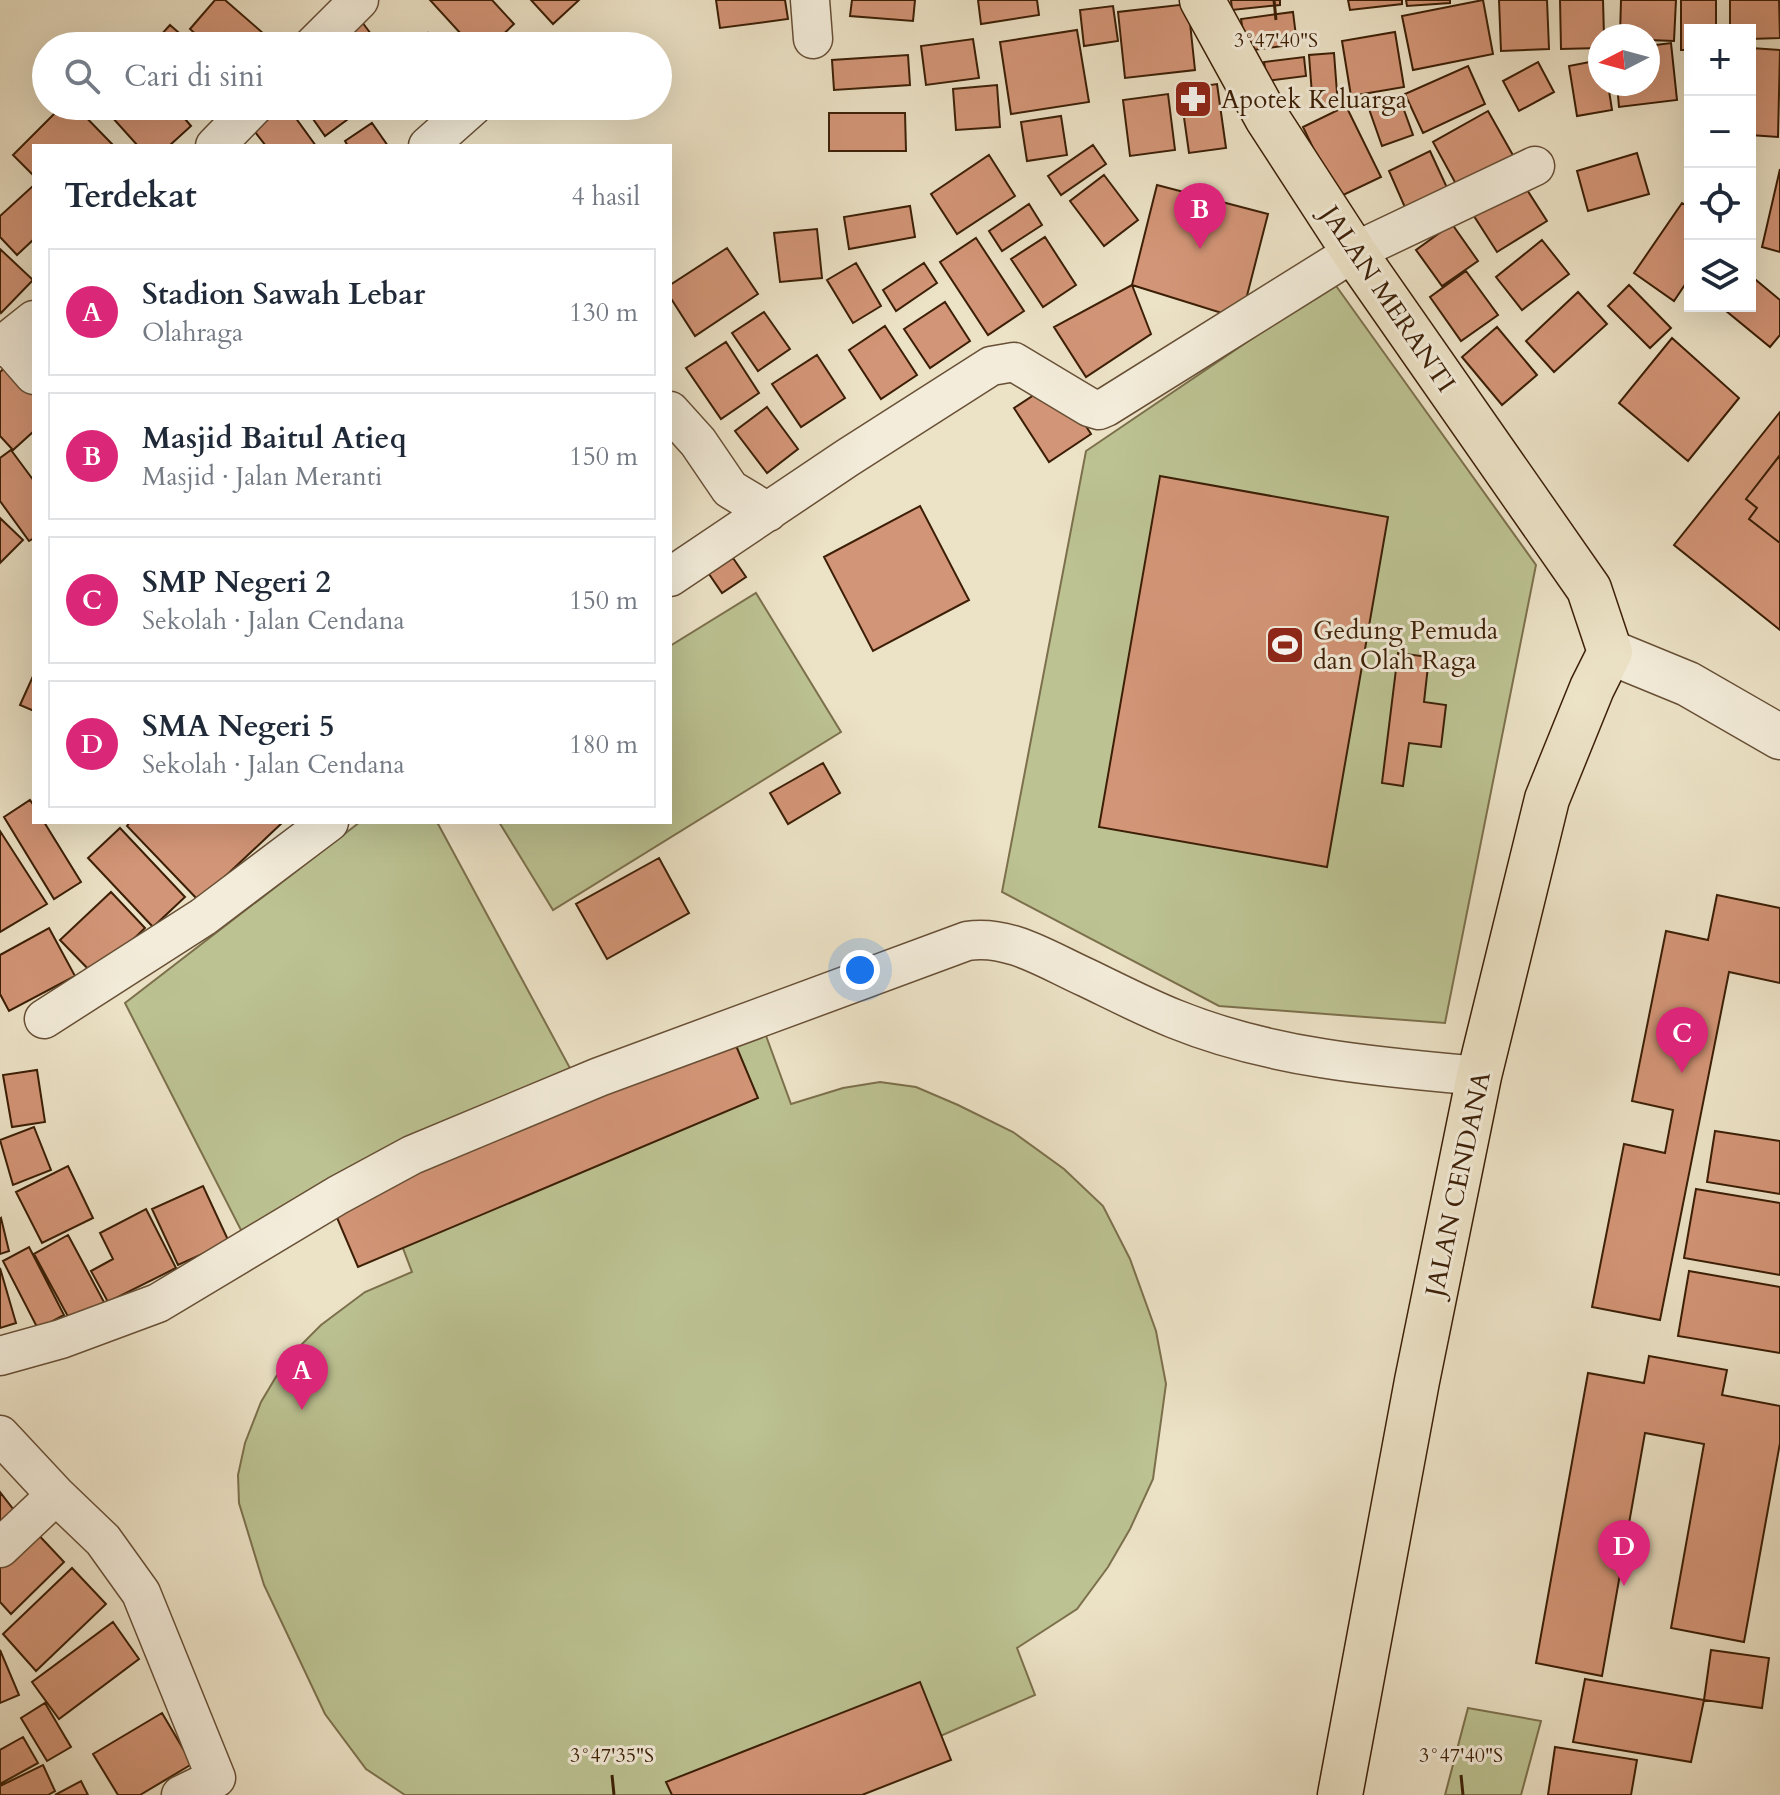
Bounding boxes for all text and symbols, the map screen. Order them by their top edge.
north arrow [1588,24,1660,96]
map controls [1684,24,1756,312]
button: + [1684,24,1756,96]
text: 3°47'40"S [1234,27,1318,54]
search box [32,32,672,120]
icon: search [60,54,104,98]
text: Cari di sini [124,56,264,97]
pharmacy icon: Apotek Keluarga [1172,78,1214,120]
place label: Apotek Keluarga [1221,82,1407,117]
button: − [1684,96,1756,168]
button: locate [1684,168,1756,240]
text: Terdekat [64,173,197,219]
text: 4 hasil [572,179,640,214]
pin: B [1174,183,1226,249]
street label: JALAN MERANTI [1310,196,1463,399]
button: layers [1684,240,1756,312]
text: Stadion Sawah Lebar [142,274,425,315]
text: A [82,295,102,330]
text: 130 m [569,295,638,330]
text: Olahraga [142,315,243,350]
text: Masjid Baitul Atieq [142,418,407,459]
text: B [83,439,101,474]
text: 150 m [569,439,638,474]
text: Masjid · Jalan Meranti [142,459,382,494]
text: SMP Negeri 2 [142,562,331,603]
text: C [82,583,102,618]
text: 150 m [569,583,638,618]
text: Sekolah · Jalan Cendana [142,603,405,638]
place label: Gedung Pemuda dan Olah Raga [1313,613,1498,678]
sports icon: Gedung Pemuda dan Olah Raga [1264,624,1306,666]
text: SMA Negeri 5 [142,706,334,747]
text: D [81,727,103,762]
text: 180 m [569,727,638,762]
text: Sekolah · Jalan Cendana [142,747,405,782]
your location [840,950,880,990]
pin: C [1656,1007,1708,1073]
street label: JALAN CENDANA [1416,1068,1499,1304]
pin: A [276,1344,328,1410]
pin: D [1598,1520,1650,1586]
text: 3°47'35"S [570,1742,654,1769]
text: 3°47'40"S [1419,1742,1503,1769]

